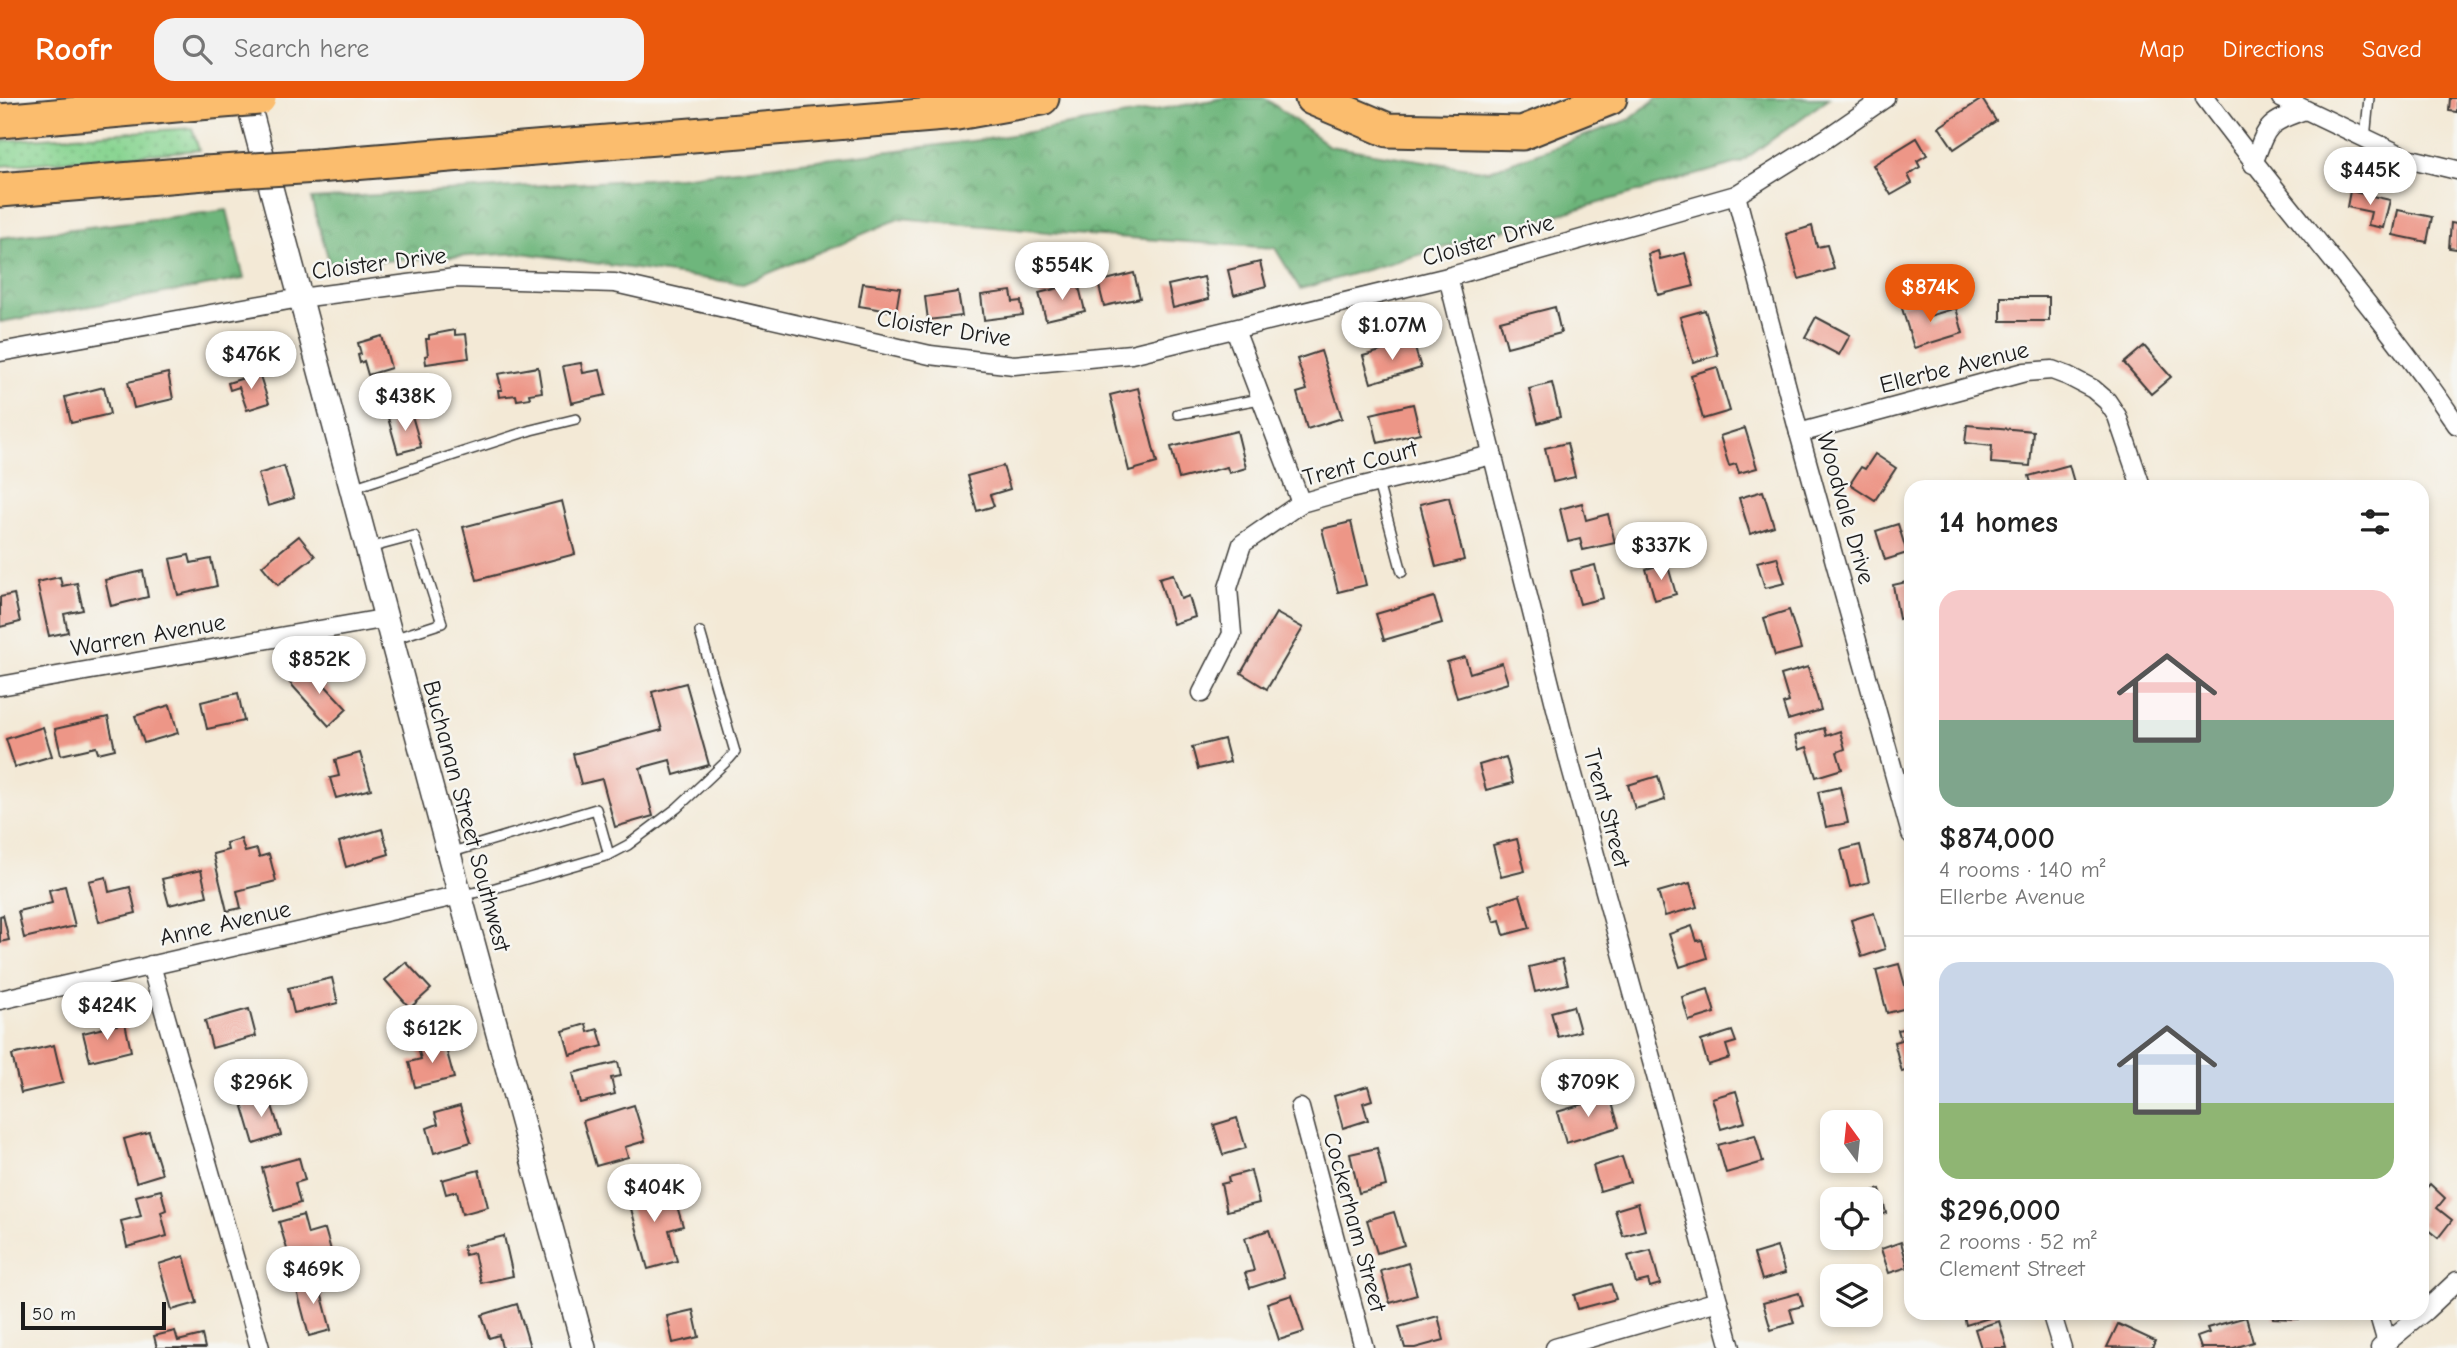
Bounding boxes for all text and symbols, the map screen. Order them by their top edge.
search box [154,18,644,81]
text: Roofr [35,30,112,68]
icon: search [178,30,216,68]
text: Search here [234,34,369,64]
text: Map [2139,35,2185,63]
text: Directions [2223,35,2324,63]
text: Saved [2362,35,2422,63]
pin: $445K [2321,148,2419,207]
text: $445K [2340,156,2400,183]
street label: Cloister Drive [1419,208,1557,272]
street label: Cloister Drive [310,241,448,285]
pin: $554K [1013,242,1111,302]
text: $554K [1031,251,1093,278]
pin: $874K [1881,264,1979,324]
text: $874K [1901,273,1959,300]
pin: $1.07M [1335,302,1449,362]
street label: Cloister Drive [875,304,1013,352]
text: $1.07M [1357,311,1427,338]
pin: $476K [202,331,300,391]
street label: Ellerbe Avenue [1877,335,2031,399]
text: $476K [222,340,281,367]
pin: $438K [356,374,454,433]
text: $438K [375,382,435,409]
street label: Woodvale Drive [1811,429,1881,587]
street label: Trent Court [1299,434,1422,492]
icon: filters [2356,503,2394,541]
text: 14 homes [1939,505,2058,540]
pin: $337K [1612,522,1710,582]
text: $337K [1631,531,1691,558]
street label: Warren Avenue [68,608,228,662]
icon: home [2104,635,2230,761]
pin: $852K [270,636,368,696]
text: $852K [288,645,350,672]
street label: Buchanan Street Southwest [417,677,517,956]
street label: Trent Street [1578,746,1637,872]
text: $874,000 [1939,821,2055,856]
text: 4 rooms · 140 m² [1939,856,2106,883]
text: Ellerbe Avenue [1939,883,2085,910]
street label: Anne Avenue [157,894,293,952]
pin: $424K [58,982,156,1042]
text: $424K [77,991,137,1018]
pin: $612K [383,1006,481,1065]
icon: home [2104,1007,2230,1133]
text: $612K [402,1014,462,1041]
pin: $296K [212,1060,310,1119]
pin: $709K [1539,1060,1637,1119]
text: $296K [230,1068,292,1095]
text: $709K [1557,1068,1619,1095]
north arrow [1820,1110,1883,1172]
map controls [1820,1110,1883,1327]
street label: Cockerham Street [1318,1129,1393,1316]
pin: $404K [605,1164,703,1224]
text: $404K [623,1173,685,1200]
button: locate [1820,1187,1883,1250]
text: $296,000 [1939,1193,2061,1228]
text: 2 rooms · 52 m² [1939,1228,2097,1255]
pin: $469K [264,1246,362,1306]
text: $469K [282,1255,344,1282]
text: Clement Street [1939,1255,2085,1282]
button: layers [1820,1264,1883,1327]
scale bar [21,1299,166,1331]
text: 50 m [32,1303,76,1325]

